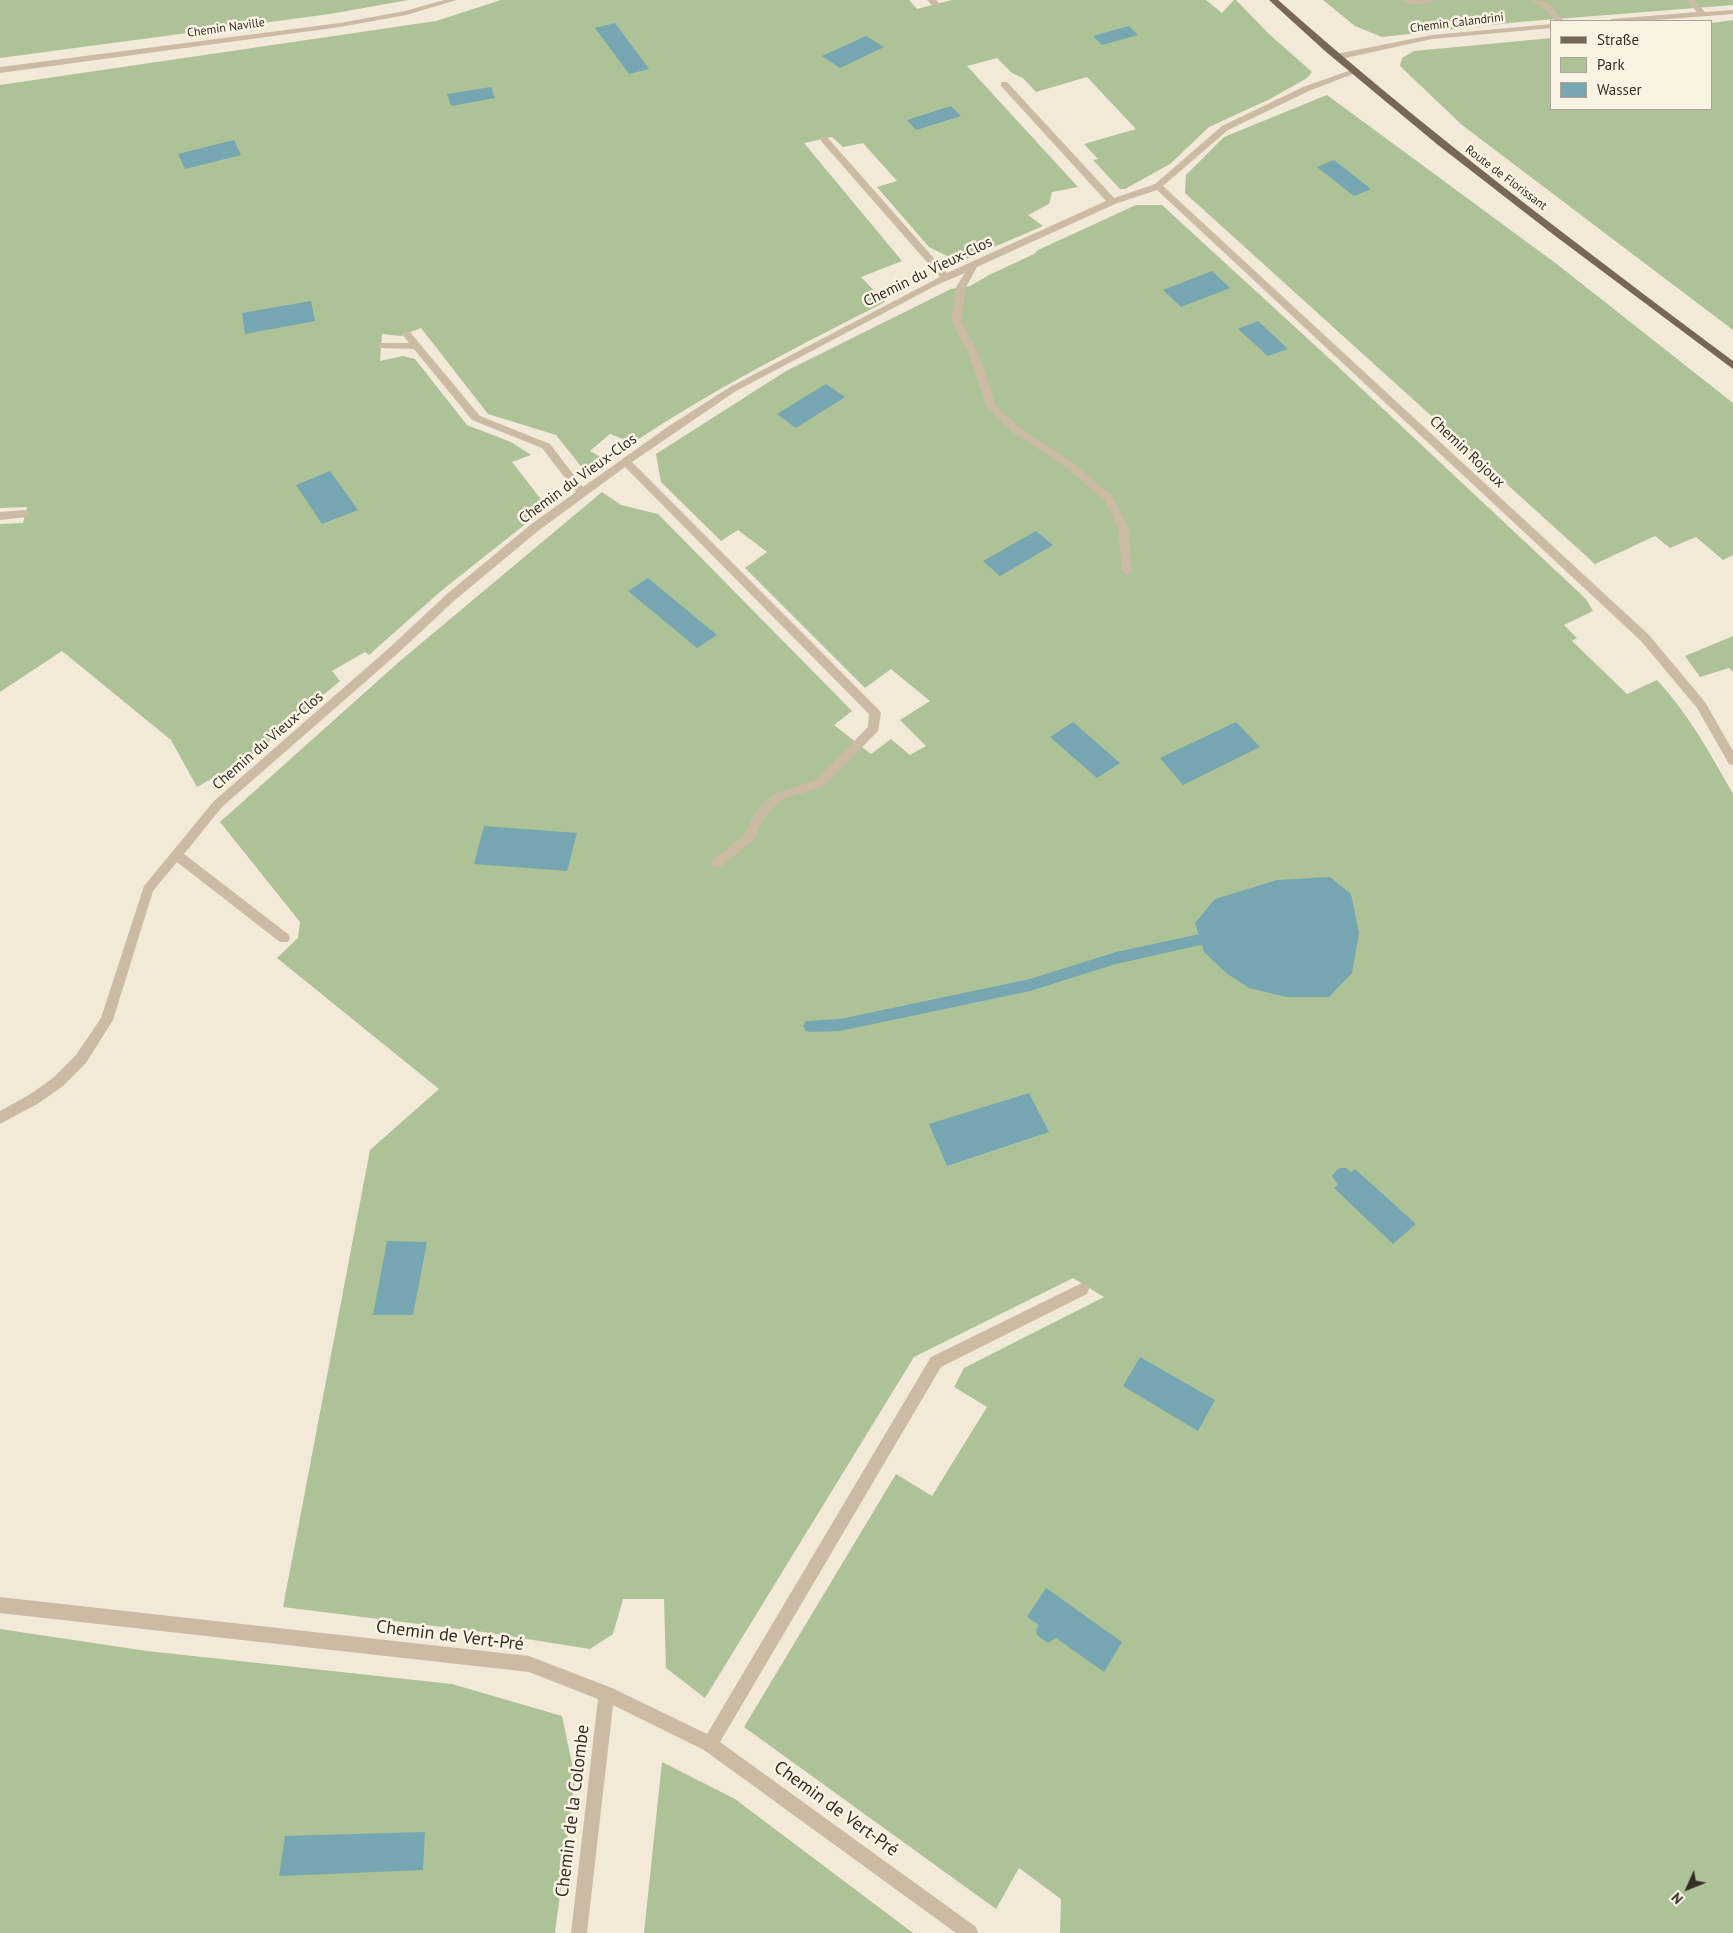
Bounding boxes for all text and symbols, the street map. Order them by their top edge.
street label: Chemin Calandrini [1409,10,1505,36]
street label: Chemin Naville [186,15,266,41]
legend [1550,20,1713,110]
text: Straße [1597,30,1639,49]
text: Park [1597,55,1625,74]
text: Wasser [1597,80,1642,99]
street label: Route de Florissant [1462,143,1550,213]
street label: Chemin du Vieux-Clos [861,233,995,311]
street label: Chemin Rojoux [1425,412,1509,492]
street label: Chemin du Vieux-Clos [516,430,640,528]
street label: Chemin du Vieux-Clos [209,688,327,794]
street label: Chemin de Vert-Pré [375,1616,525,1656]
street label: Chemin de la Colombe [552,1723,594,1899]
street label: Chemin de Vert-Pré [770,1757,902,1861]
north arrow [1663,1863,1713,1913]
text: N [1668,1889,1687,1908]

